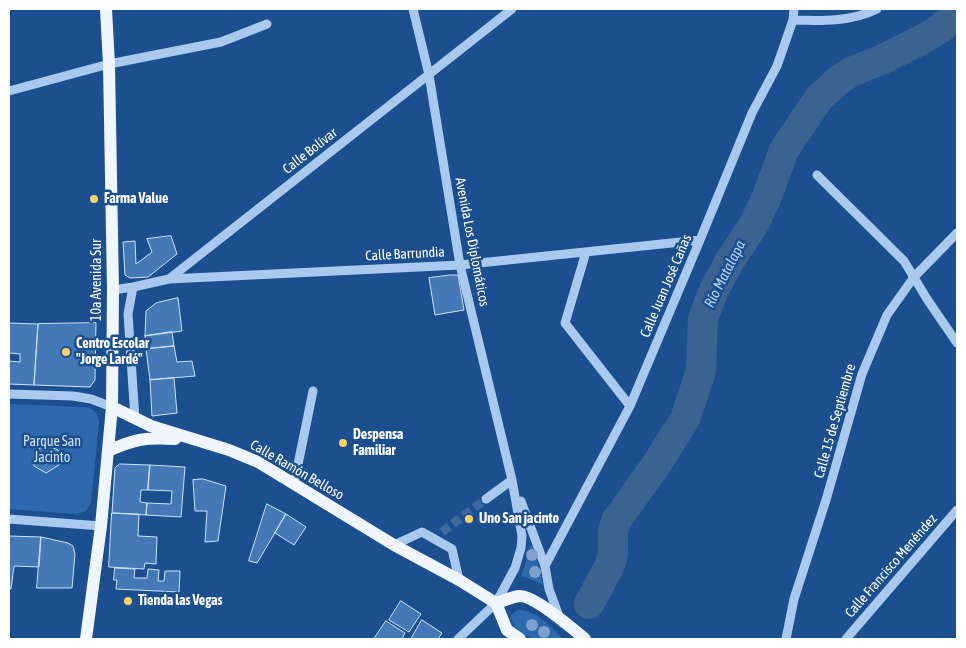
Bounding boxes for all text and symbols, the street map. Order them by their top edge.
street label: Calle Bolívar [279,124,341,178]
street label: Avenida Los Diplomáticos [451,176,493,308]
place label: Farma Value [104,191,168,207]
marker: Farma Value [88,193,100,205]
street label: Calle Juan José Cañas [637,232,695,340]
water label: Río Matalapa [700,237,750,311]
street label: 10a Avenida Sur [89,239,105,321]
street label: Calle Barrundia [365,244,445,264]
place label: Centro Escolar "Jorge Lardé" [76,336,149,368]
marker: Centro Escolar "Jorge Lardé" [60,346,72,358]
street label: Calle 15 de Septiembre [811,362,859,480]
place label: Despensa Familiar [353,427,403,460]
park label: Parque San Jacinto [23,434,81,467]
street label: Calle Ramón Belloso [247,436,347,504]
marker: Despensa Familiar [337,437,349,449]
place label: Uno San jacinto [479,511,559,527]
street label: Calle Francisco Menéndez [841,511,941,621]
marker: Uno San jacinto [463,513,475,525]
place label: Tienda las Vegas [138,593,222,609]
marker: Tienda las Vegas [122,595,134,607]

